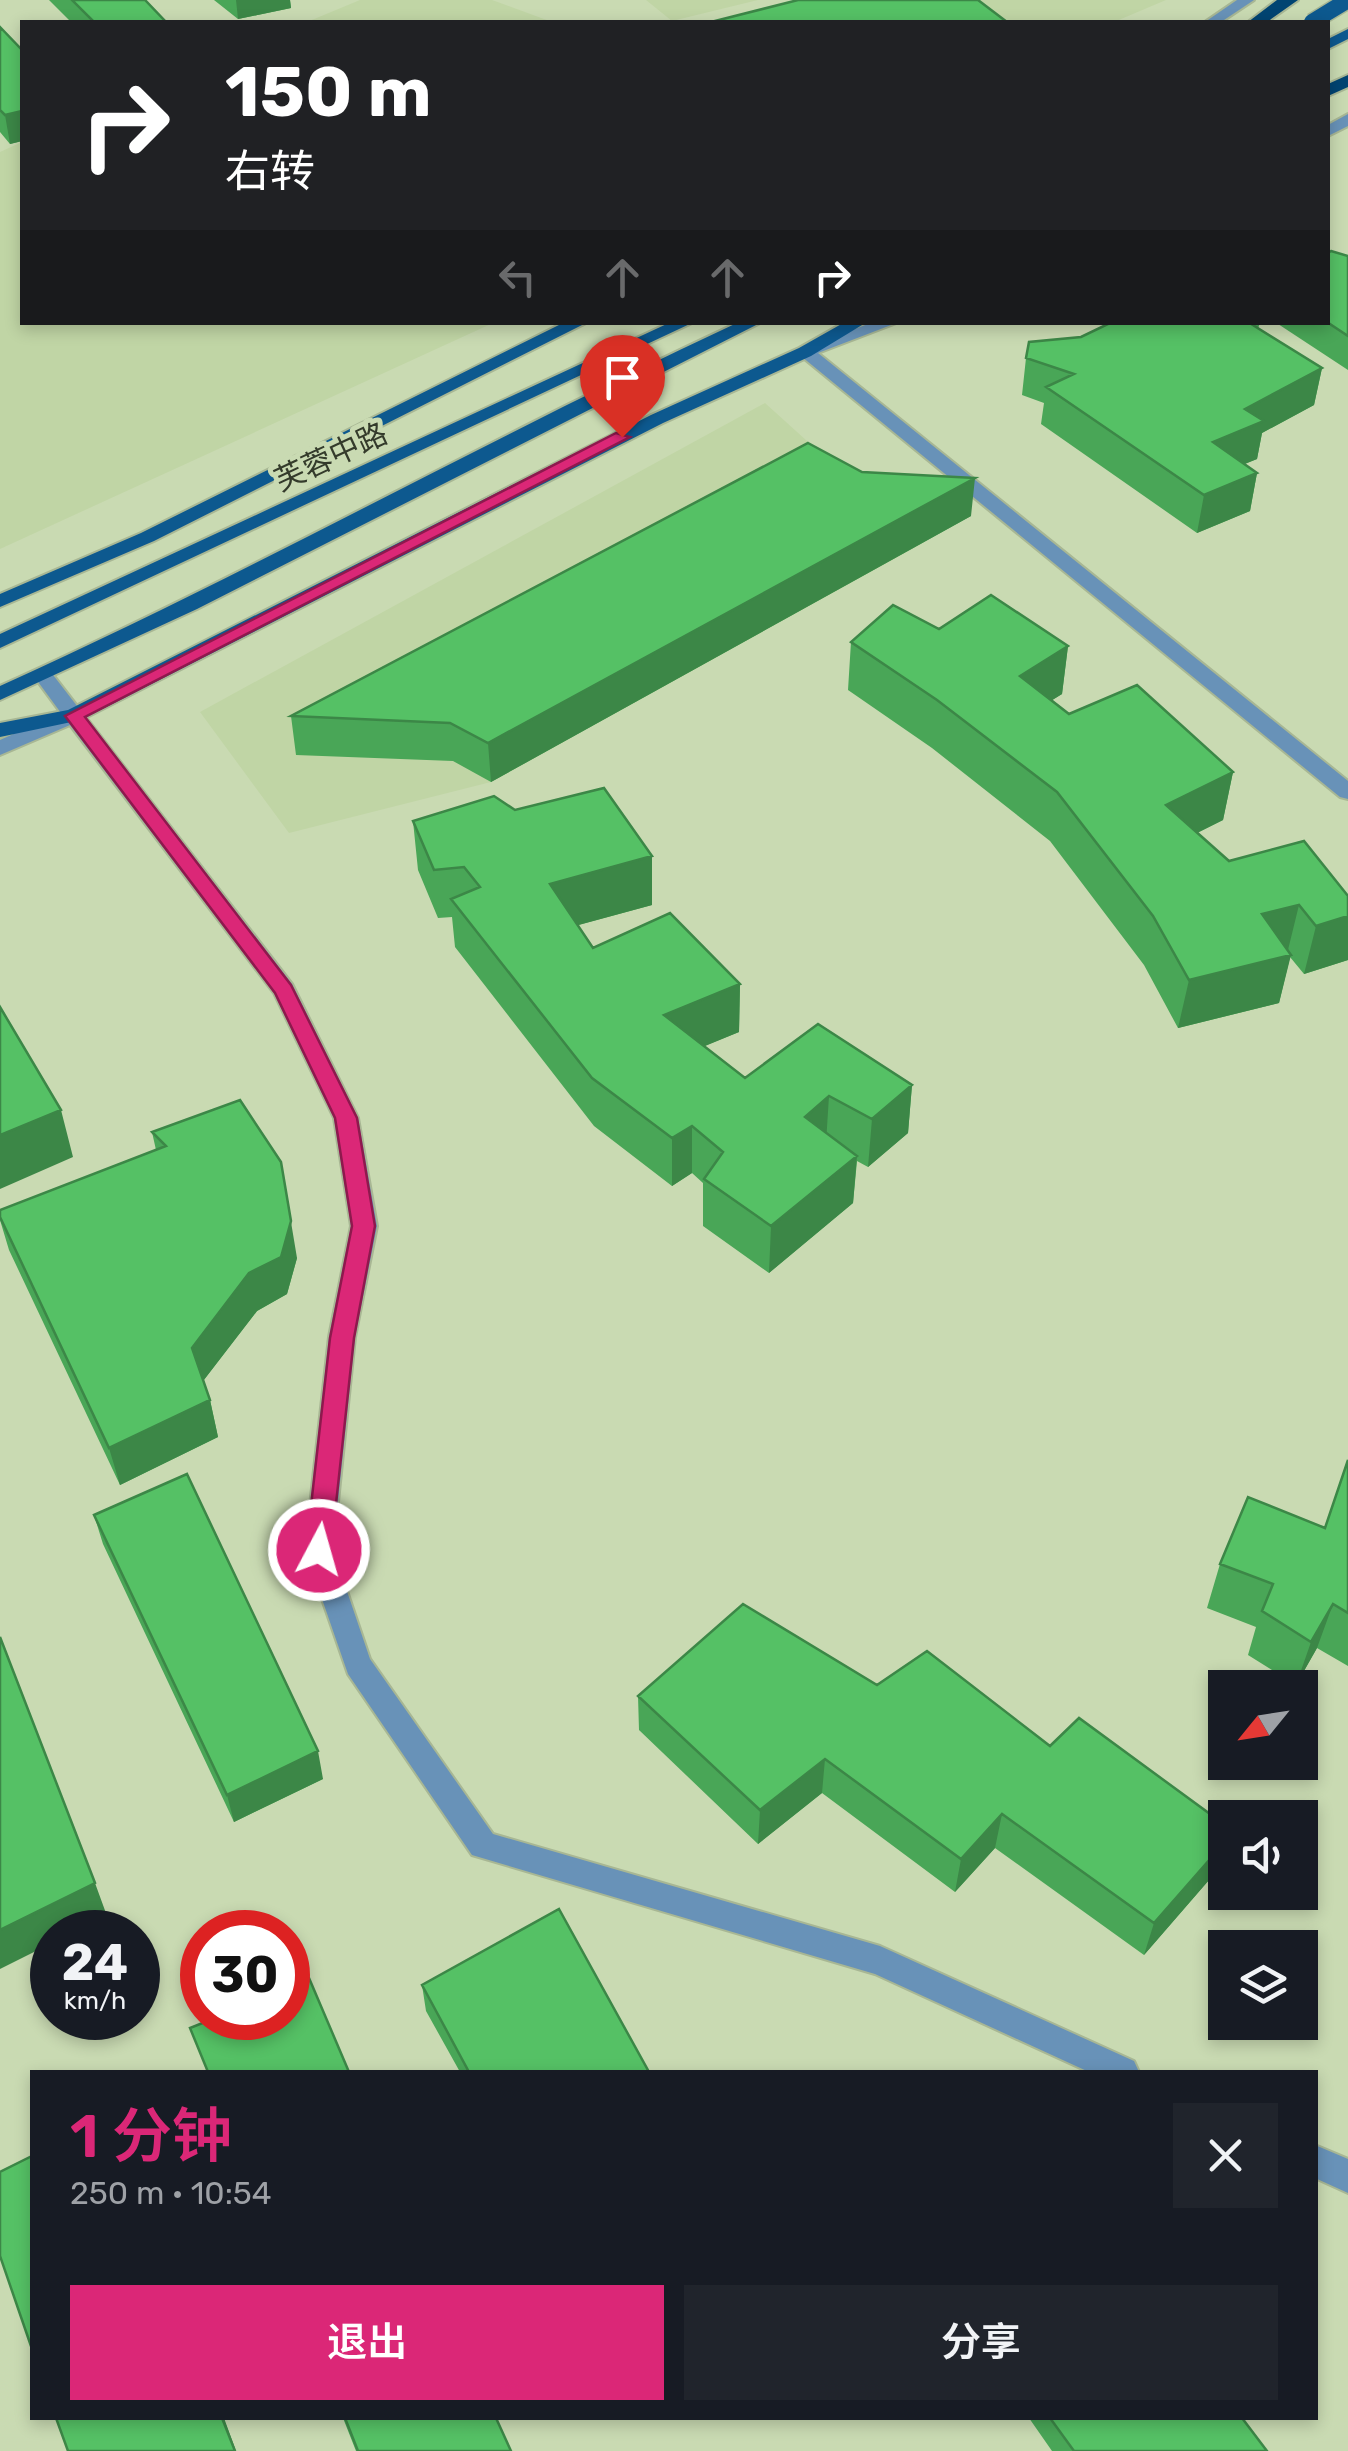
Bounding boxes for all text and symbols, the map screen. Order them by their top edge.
text: 150 m [225,51,432,134]
icon: right [60,60,190,190]
text: 右转 [225,145,315,198]
icon: left [490,250,545,305]
icon: ahead [595,250,650,305]
icon: ahead [700,250,755,305]
icon: right [805,250,860,305]
pin [580,335,665,438]
icon: arrive [595,350,650,405]
street label: 芙蓉中路 [269,415,393,499]
position arrow [267,1498,371,1602]
north arrow [1208,1670,1318,1780]
map controls [1208,1670,1318,2040]
button: sound [1208,1800,1318,1910]
speed limit sign: 30 [180,1910,310,2040]
button: layers [1208,1930,1318,2040]
text: 24 [62,1933,128,1993]
text: km/h [64,1986,126,2015]
text: 1 分钟 [70,2101,232,2172]
button: close [1173,2103,1278,2208]
text: 250 m · 10:54 [70,2174,272,2212]
button: 退出 [70,2285,664,2400]
button: 分享 [684,2285,1278,2400]

